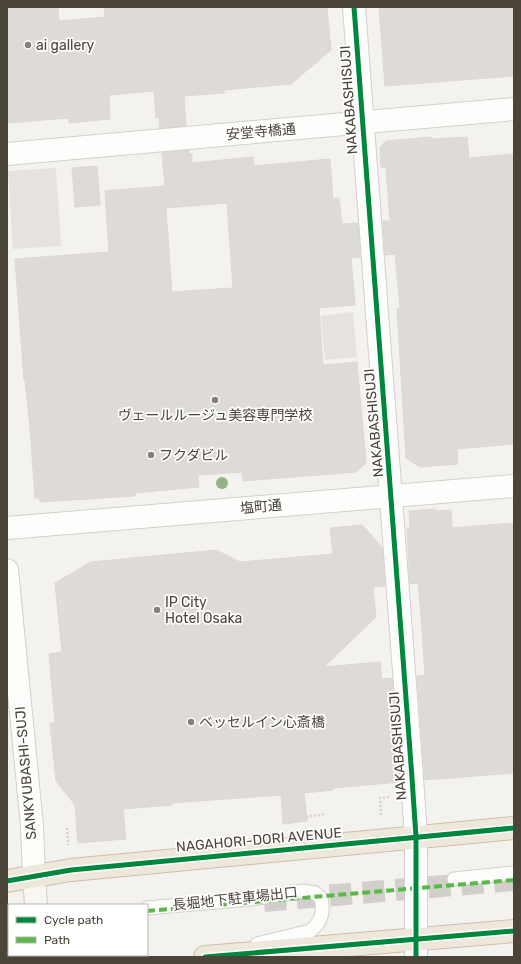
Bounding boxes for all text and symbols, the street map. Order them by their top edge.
place label: ai gallery [36,37,95,54]
marker: ai gallery [23,40,33,50]
street label: NAKABASHISUJI [337,45,361,155]
street label: 安堂寺橋通 [225,120,297,144]
street label: NAKABASHISUJI [361,368,387,478]
marker: ヴェールルージュ美容専門学校 [210,395,220,405]
place label: ヴェールルージュ美容専門学校 [118,407,312,424]
place label: フクダビル [159,447,228,464]
marker: フクダビル [146,450,156,460]
street label: 塩町通 [239,497,283,517]
place label: IP City Hotel Osaka [165,594,242,627]
marker: IP City Hotel Osaka [152,605,162,615]
street label: NAKABASHISUJI [386,691,410,801]
street label: SANKYUBASHI-SUJI [12,706,40,840]
place label: ベッセルイン心斎橋 [199,714,325,731]
marker: ベッセルイン心斎橋 [186,717,196,727]
street label: NAGAHORI-DORI AVENUE [175,824,343,856]
street label: 長堀地下駐車場出口 [171,884,299,914]
legend [8,904,148,956]
text: Cycle path [44,913,103,927]
text: Path [44,933,70,947]

